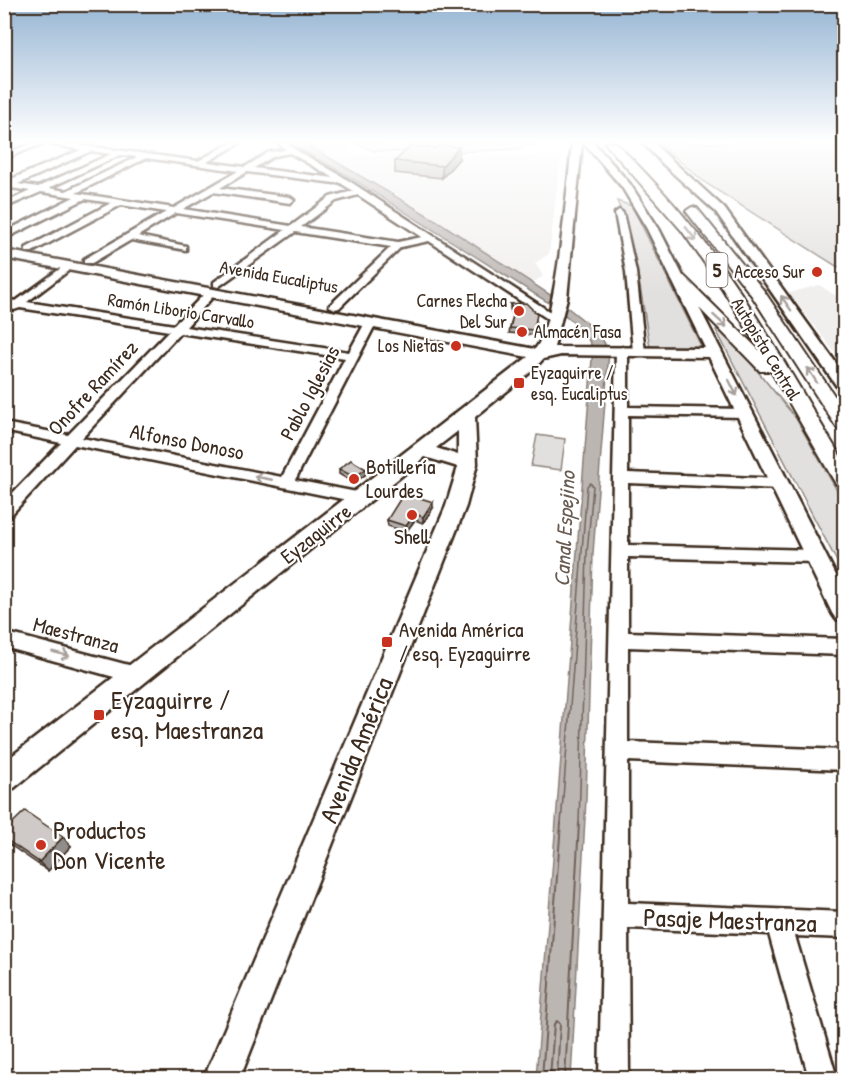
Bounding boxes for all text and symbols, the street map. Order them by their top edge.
one-way arrow [685,225,697,241]
road number: 5 [706,253,728,287]
street label: Avenida Eucaliptus [218,254,340,299]
place label: Acceso Sur [734,259,805,284]
marker: Acceso Sur [810,265,824,279]
street label: Ramón Liborio Carvallo [106,287,256,334]
place label: Carnes Flecha Del Sur [416,288,507,334]
street label: Autopista Central [726,293,807,405]
one-way arrow [780,296,792,312]
marker: Carnes Flecha Del Sur [512,304,526,318]
one-way arrow [712,314,727,328]
place label: Almacén Fasa [534,319,621,344]
marker: Almacén Fasa [515,325,529,339]
place label: Los Nietas [378,333,444,358]
street label: Onofre Ramírez [41,334,144,442]
marker: Los Nietas [449,339,463,353]
street label: Pablo Iglesias [273,340,347,445]
place label: Eyzaguirre / esq. Eucaliptus [531,360,628,406]
one-way arrow [806,367,818,384]
marker: Eyzaguirre / esq. Eucaliptus [512,376,526,390]
one-way arrow [728,378,739,396]
street label: Alfonso Donoso [128,416,247,467]
place label: Botillería Lourdes [366,452,435,505]
water label: Canal Espejino [546,468,582,587]
one-way arrow [254,472,274,483]
marker: Botillería Lourdes [347,472,361,486]
street label: Eyzaguirre [274,497,357,570]
marker: Shell [405,508,419,522]
place label: Shell [394,522,431,551]
street label: Maestranza [30,609,122,660]
place label: Avenida América / esq. Eyzaguirre [399,615,531,668]
marker: Avenida América / esq. Eyzaguirre [380,635,394,649]
one-way arrow [51,649,70,660]
street label: Avenida América [310,672,401,828]
place label: Eyzaguirre / esq. Maestranza [111,682,263,747]
marker: Eyzaguirre / esq. Maestranza [92,708,106,722]
place label: Productos Don Vicente [53,812,165,877]
marker: Productos Don Vicente [34,838,48,852]
street label: Pasaje Maestranza [643,899,817,940]

